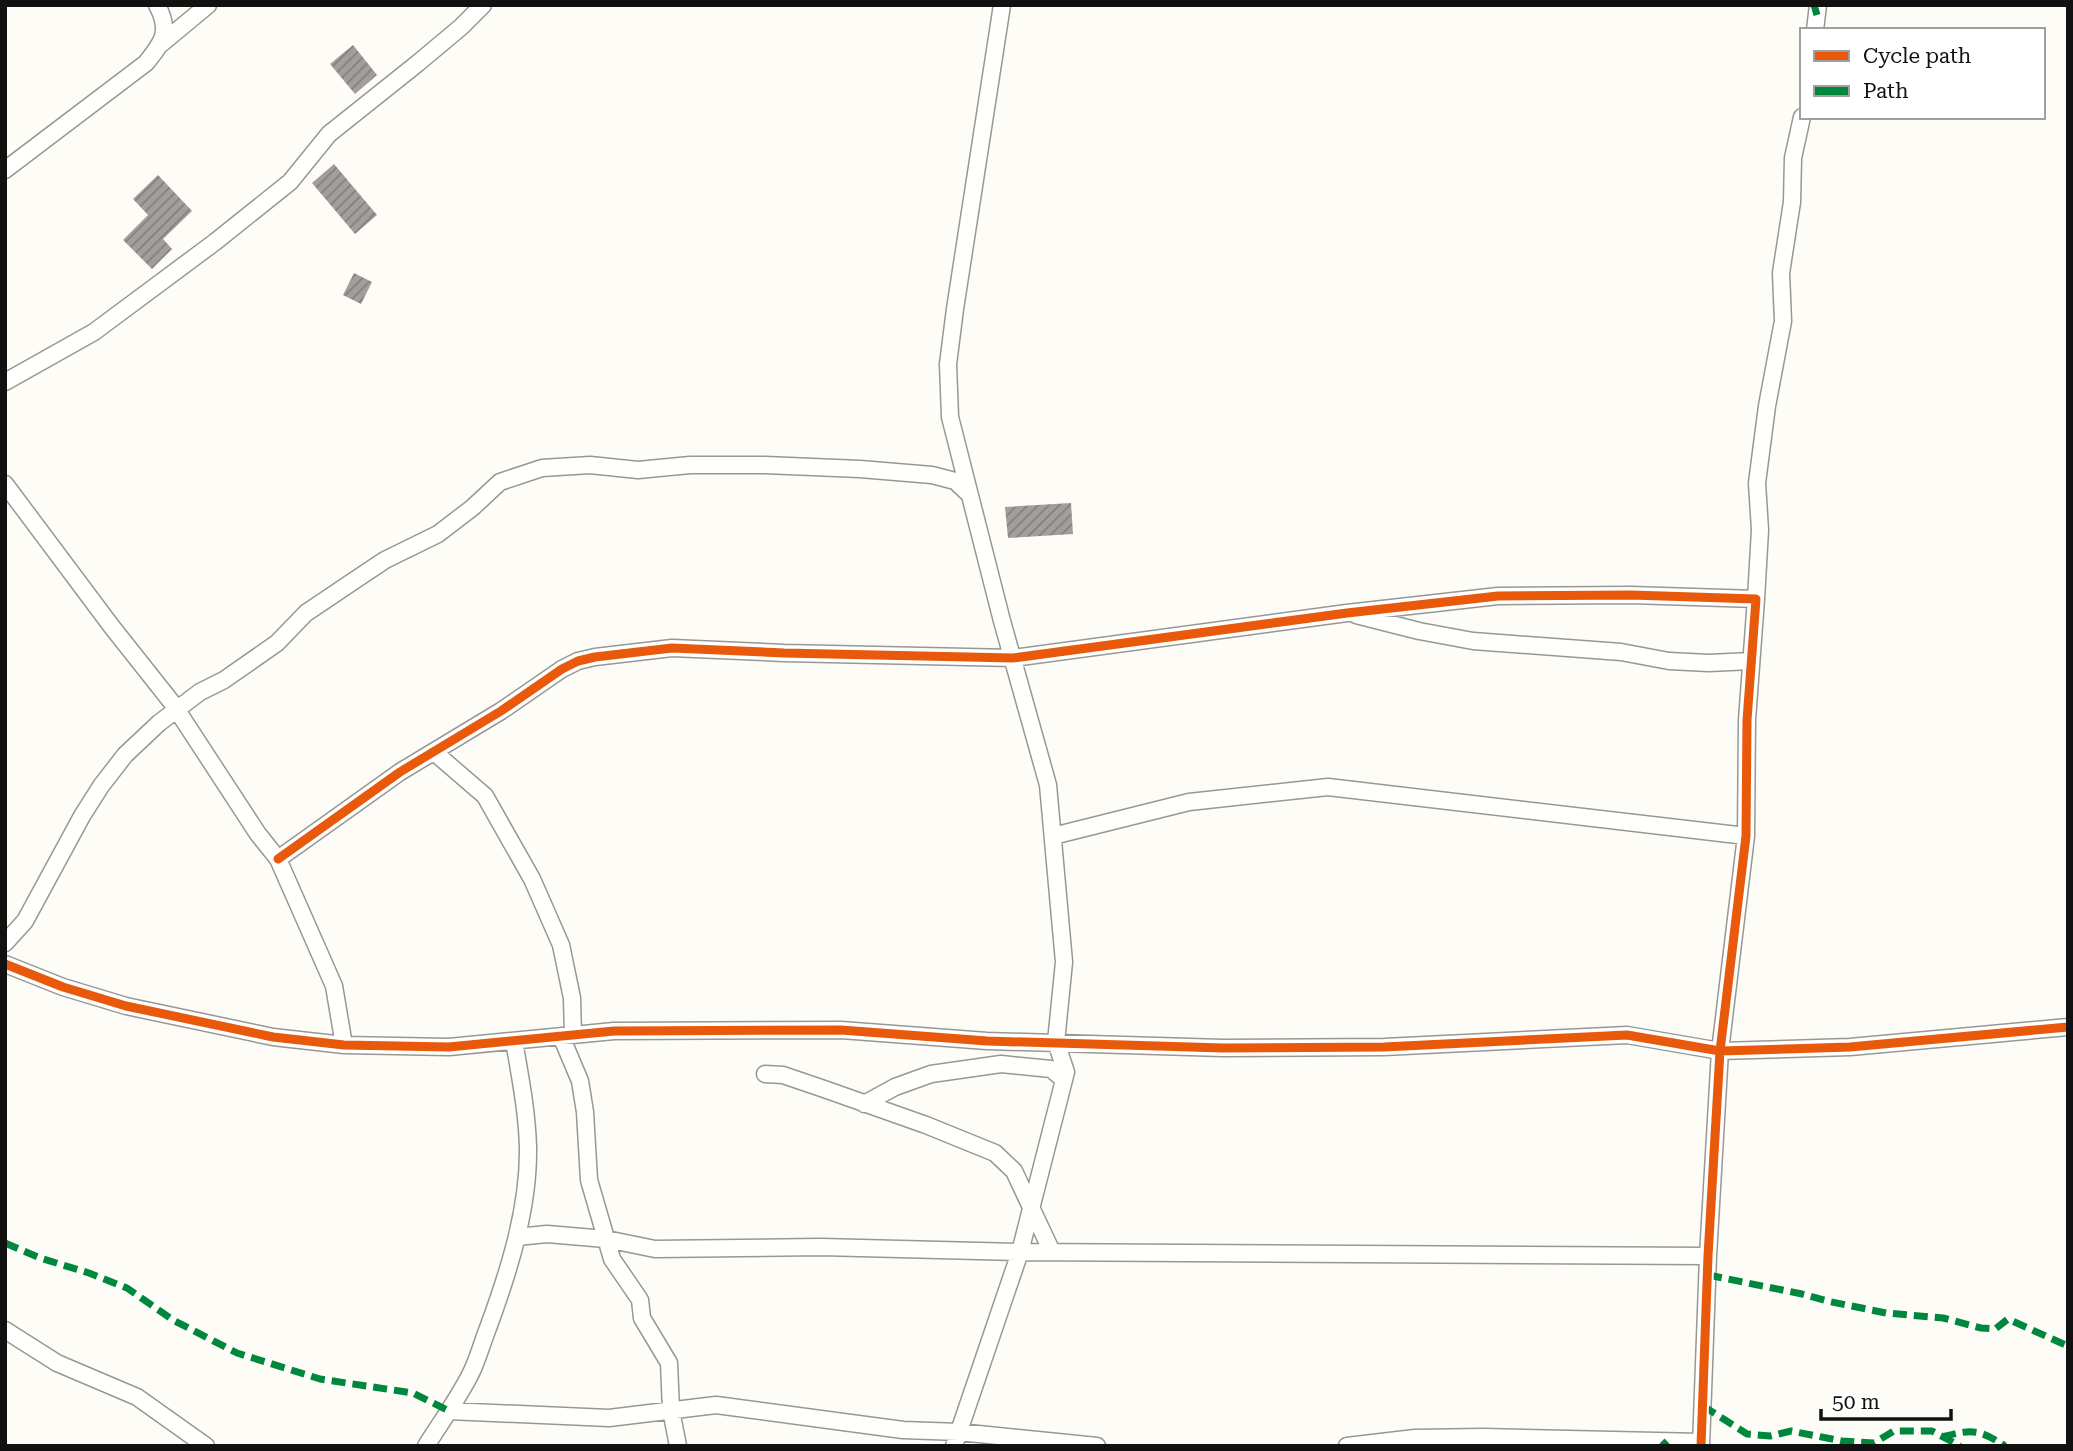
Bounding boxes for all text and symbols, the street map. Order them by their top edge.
legend [1800,28,2045,119]
text: Cycle path [1863,44,1972,68]
text: Path [1863,79,1909,103]
scale bar [1821,1378,1951,1422]
text: 50 m [1832,1390,1880,1414]

